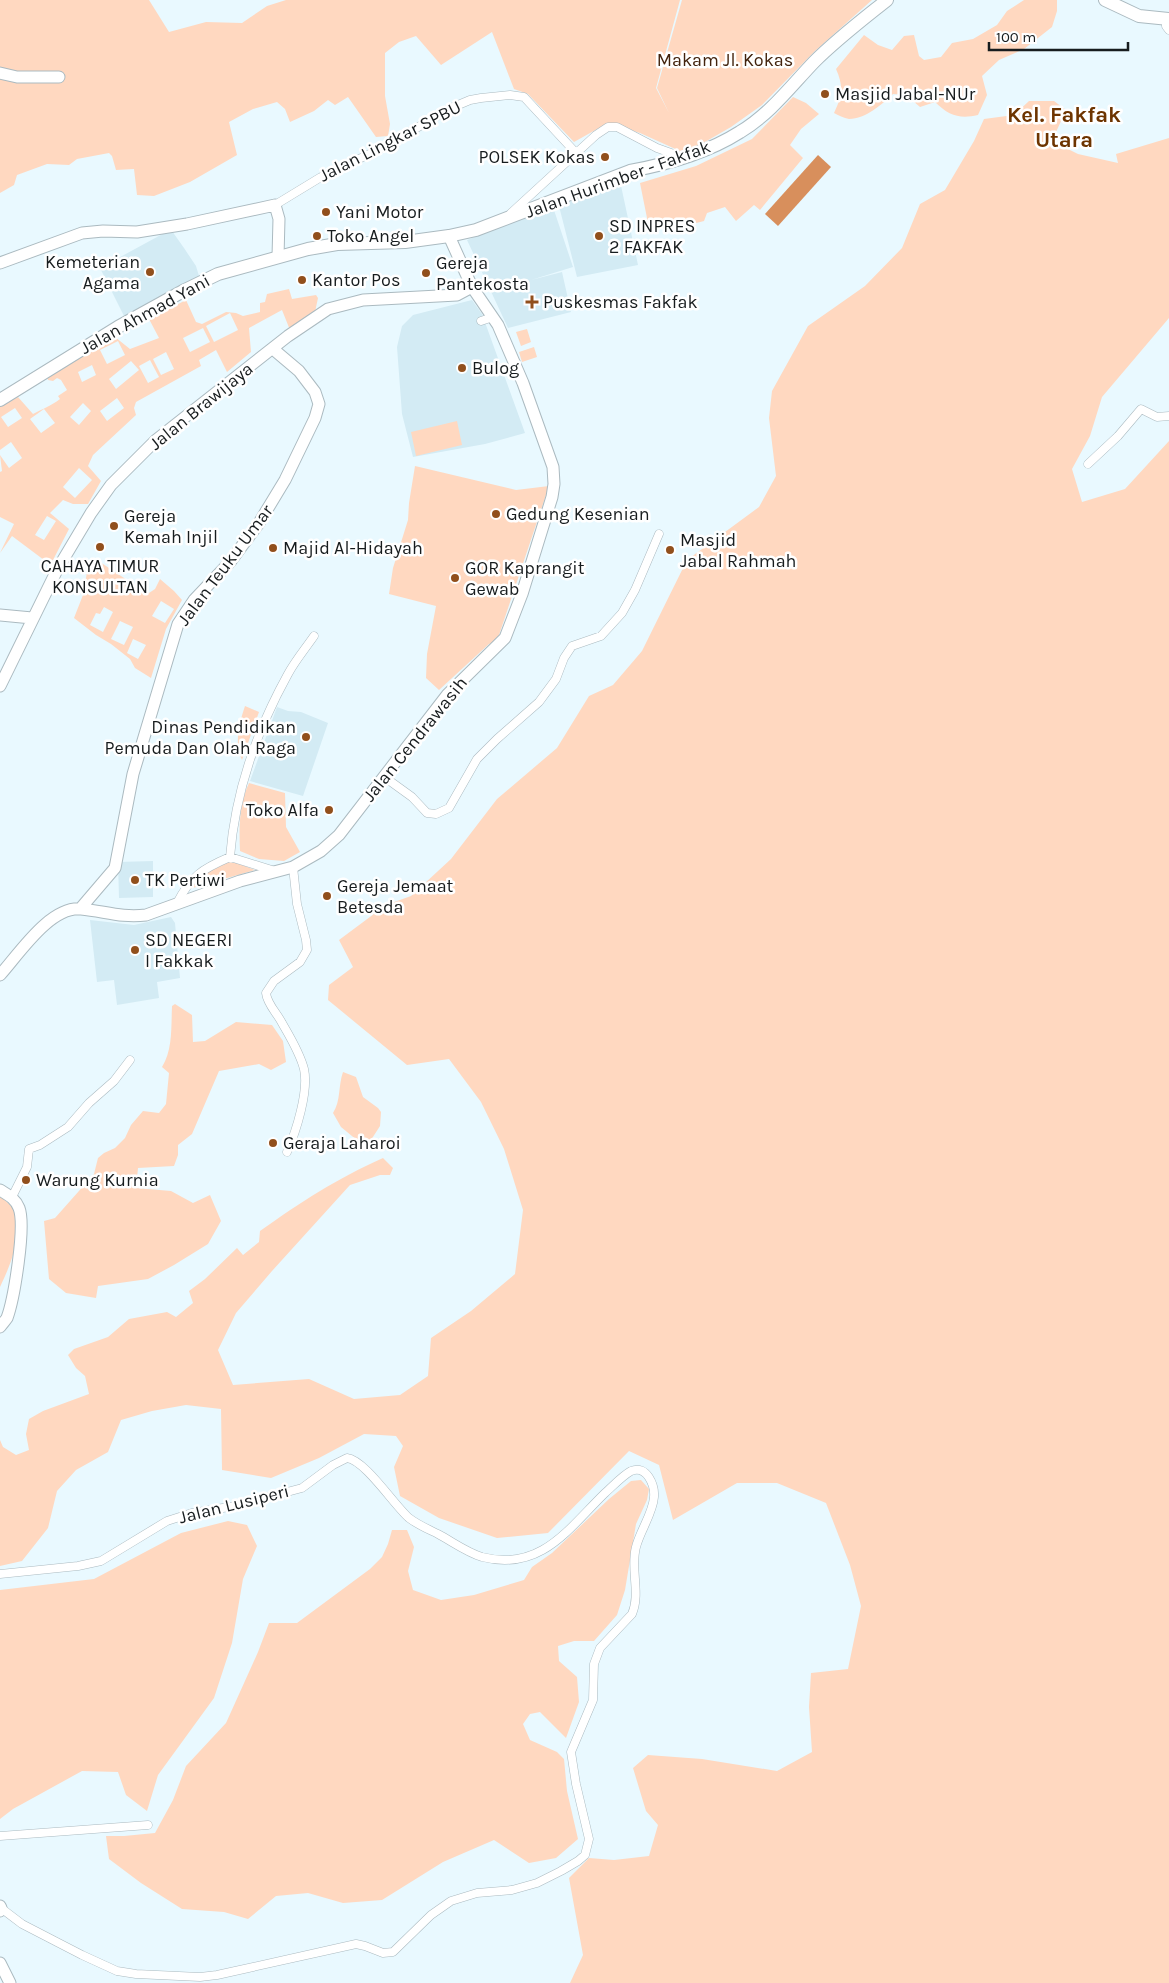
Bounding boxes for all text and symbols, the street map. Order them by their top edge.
scale bar [989,20,1128,52]
text: 100 m [996,28,1036,46]
park label: Makam Jl. Kokas [657,49,793,71]
place label: Masjid Jabal-NUr [835,83,976,105]
marker: Masjid Jabal-NUr [819,88,831,100]
street label: Jalan Lingkar SPBU [315,96,465,186]
district label: Kel. Fakfak Utara [1007,102,1121,153]
street label: Jalan Hurimber - Fakfak [523,135,713,223]
place label: POLSEK Kokas [479,146,595,168]
marker: POLSEK Kokas [599,151,611,163]
place label: Yani Motor [336,201,424,223]
marker: Yani Motor [320,206,332,218]
place label: SD INPRES 2 FAKFAK [609,215,695,258]
place label: Toko Angel [327,225,414,247]
marker: Toko Angel [311,230,323,242]
marker: SD INPRES 2 FAKFAK [593,230,605,242]
place label: Kemeterian Agama [45,251,140,294]
place label: Gereja Pantekosta [436,252,529,295]
marker: Kemeterian Agama [144,266,156,278]
marker: Gereja Pantekosta [420,267,432,279]
street label: Jalan Ahmad Yani [76,269,214,359]
place label: Kantor Pos [312,269,400,291]
marker: Kantor Pos [296,274,308,286]
place label: Puskesmas Fakfak [543,291,698,313]
marker: Puskesmas Fakfak [525,295,539,309]
street label: Jalan Brawijaya [145,357,257,455]
place label: Bulog [472,357,519,379]
marker: Bulog [456,362,468,374]
street label: Jalan Teuku Umar [172,500,278,630]
place label: Gedung Kesenian [506,503,650,525]
place label: Gereja Kemah Injil [124,505,218,548]
marker: Gedung Kesenian [490,508,502,520]
marker: Gereja Kemah Injil [108,520,120,532]
place label: Masjid Jabal Rahmah [680,529,796,572]
place label: Majid Al-Hidayah [283,537,423,559]
marker: CAHAYA TIMUR KONSULTAN [94,541,106,553]
marker: Majid Al-Hidayah [267,542,279,554]
marker: Masjid Jabal Rahmah [664,544,676,556]
place label: CAHAYA TIMUR KONSULTAN [41,555,159,598]
place label: GOR Kaprangit Gewab [465,557,585,600]
marker: GOR Kaprangit Gewab [449,572,461,584]
street label: Jalan Cendrawasih [358,672,472,806]
place label: Dinas Pendidikan Pemuda Dan Olah Raga [105,716,296,759]
marker: Dinas Pendidikan Pemuda Dan Olah Raga [300,731,312,743]
place label: Toko Alfa [246,799,319,821]
marker: Toko Alfa [323,804,335,816]
place label: TK Pertiwi [145,869,225,891]
marker: TK Pertiwi [129,874,141,886]
place label: Gereja Jemaat Betesda [337,875,454,918]
marker: Gereja Jemaat Betesda [321,890,333,902]
place label: SD NEGERI I Fakkak [145,929,232,972]
marker: SD NEGERI I Fakkak [129,944,141,956]
place label: Geraja Laharoi [283,1132,401,1154]
marker: Geraja Laharoi [267,1137,279,1149]
place label: Warung Kurnia [36,1169,159,1191]
marker: Warung Kurnia [20,1174,32,1186]
street label: Jalan Lusiperi [176,1480,292,1528]

